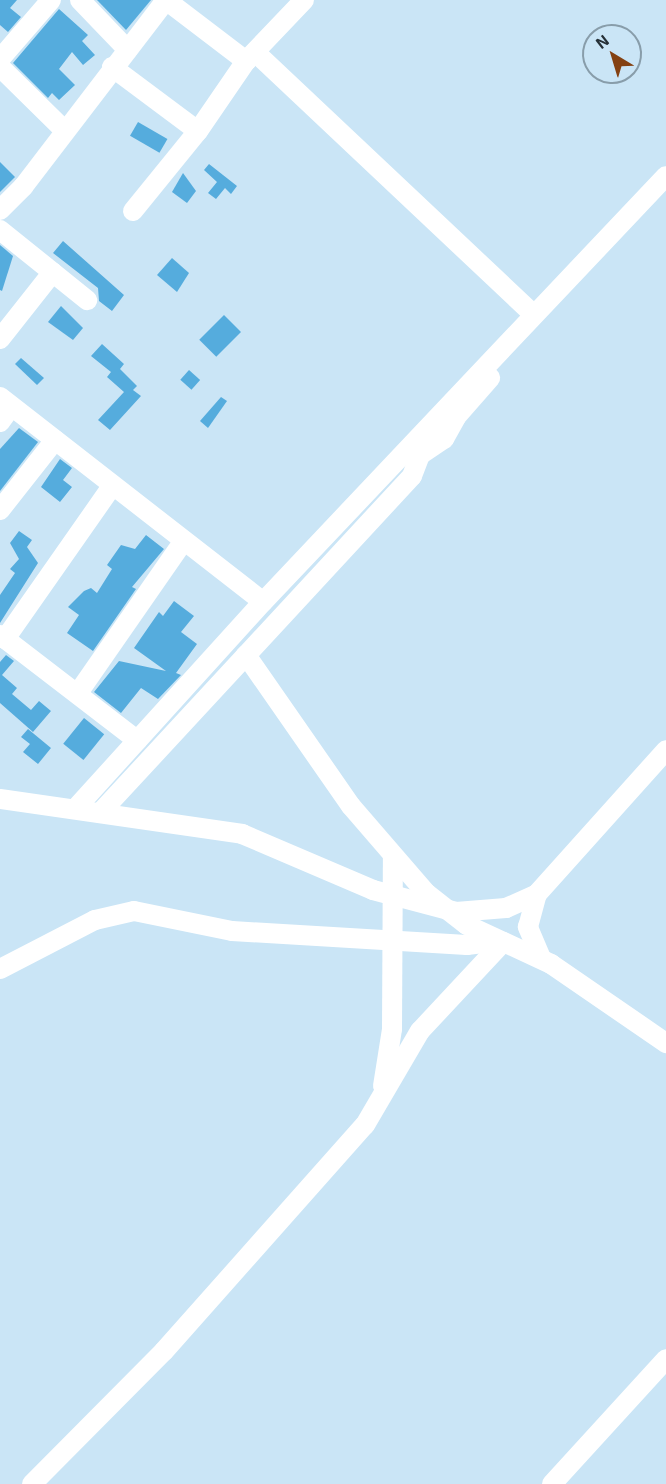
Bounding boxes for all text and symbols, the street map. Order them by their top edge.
north arrow [582,24,642,84]
text: N [591,30,612,52]

